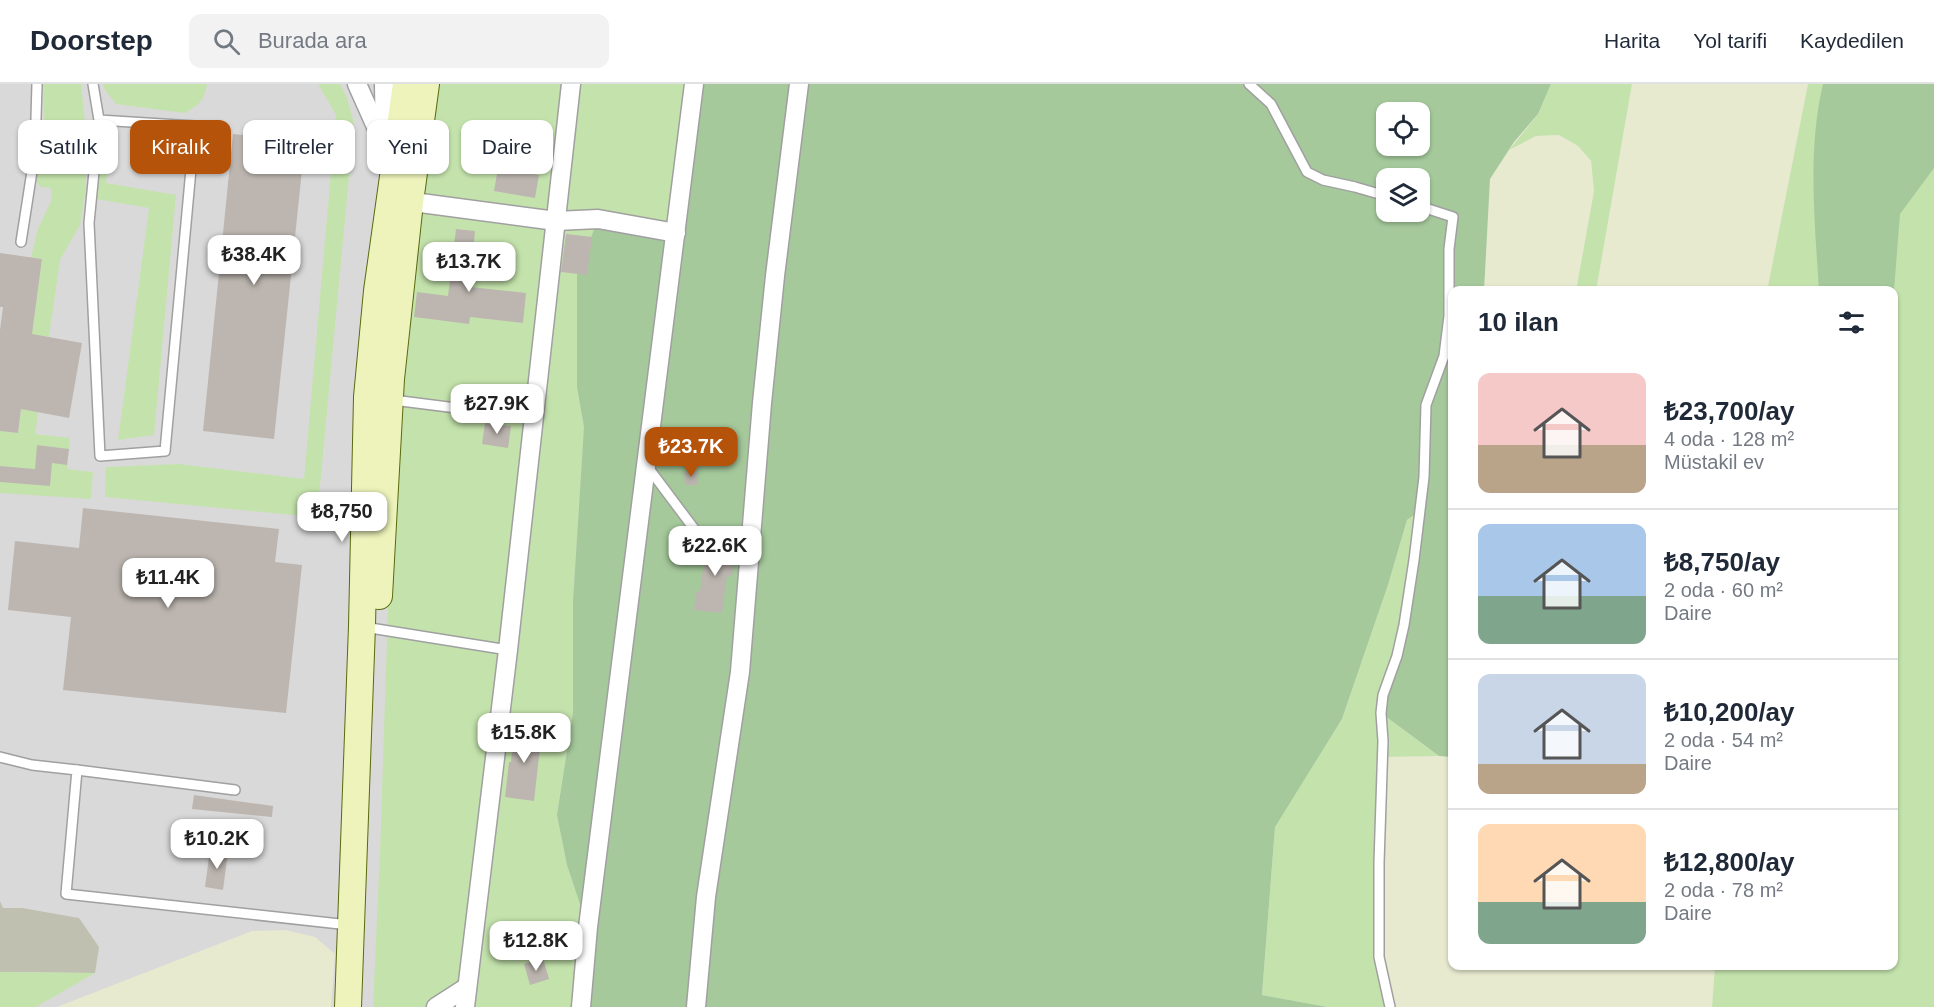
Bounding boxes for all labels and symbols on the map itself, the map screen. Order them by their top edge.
pin: ₺38.4K [205,235,303,286]
pin: ₺13.7K [420,242,518,293]
pin: ₺27.9K [448,384,546,435]
pin: ₺23.7K [642,427,740,478]
pin: ₺8,750 [293,492,391,543]
pin: ₺22.6K [666,526,764,577]
pin: ₺11.4K [119,558,217,609]
pin: ₺15.8K [475,713,573,764]
pin: ₺10.2K [168,819,266,870]
pin: ₺12.8K [487,921,585,972]

